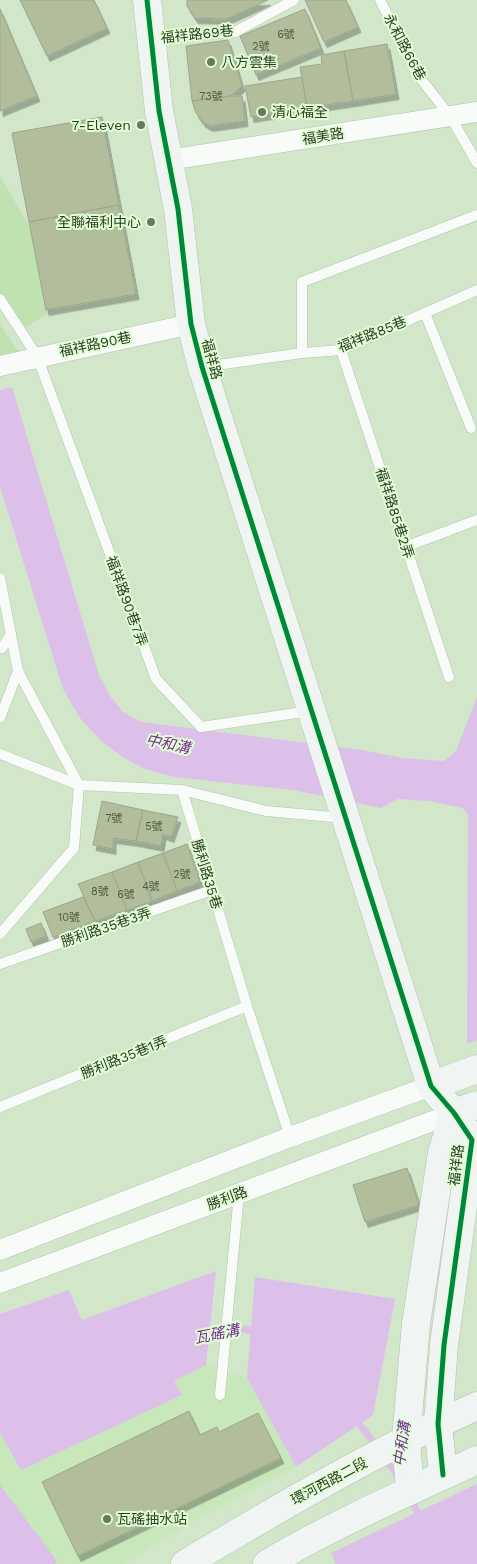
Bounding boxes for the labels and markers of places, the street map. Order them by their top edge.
place label: 八方雲集 [221,54,277,70]
marker: 八方雲集 [205,56,217,68]
place label: 清心福全 [272,104,328,120]
marker: 清心福全 [256,106,268,118]
place label: 7-Eleven [72,117,131,133]
marker: 7-Eleven [135,119,147,131]
place label: 全聯福利中心 [57,214,141,230]
marker: 全聯福利中心 [145,216,157,228]
place label: 瓦磘抽水站 [117,1511,187,1527]
marker: 瓦磘抽水站 [101,1513,113,1525]

